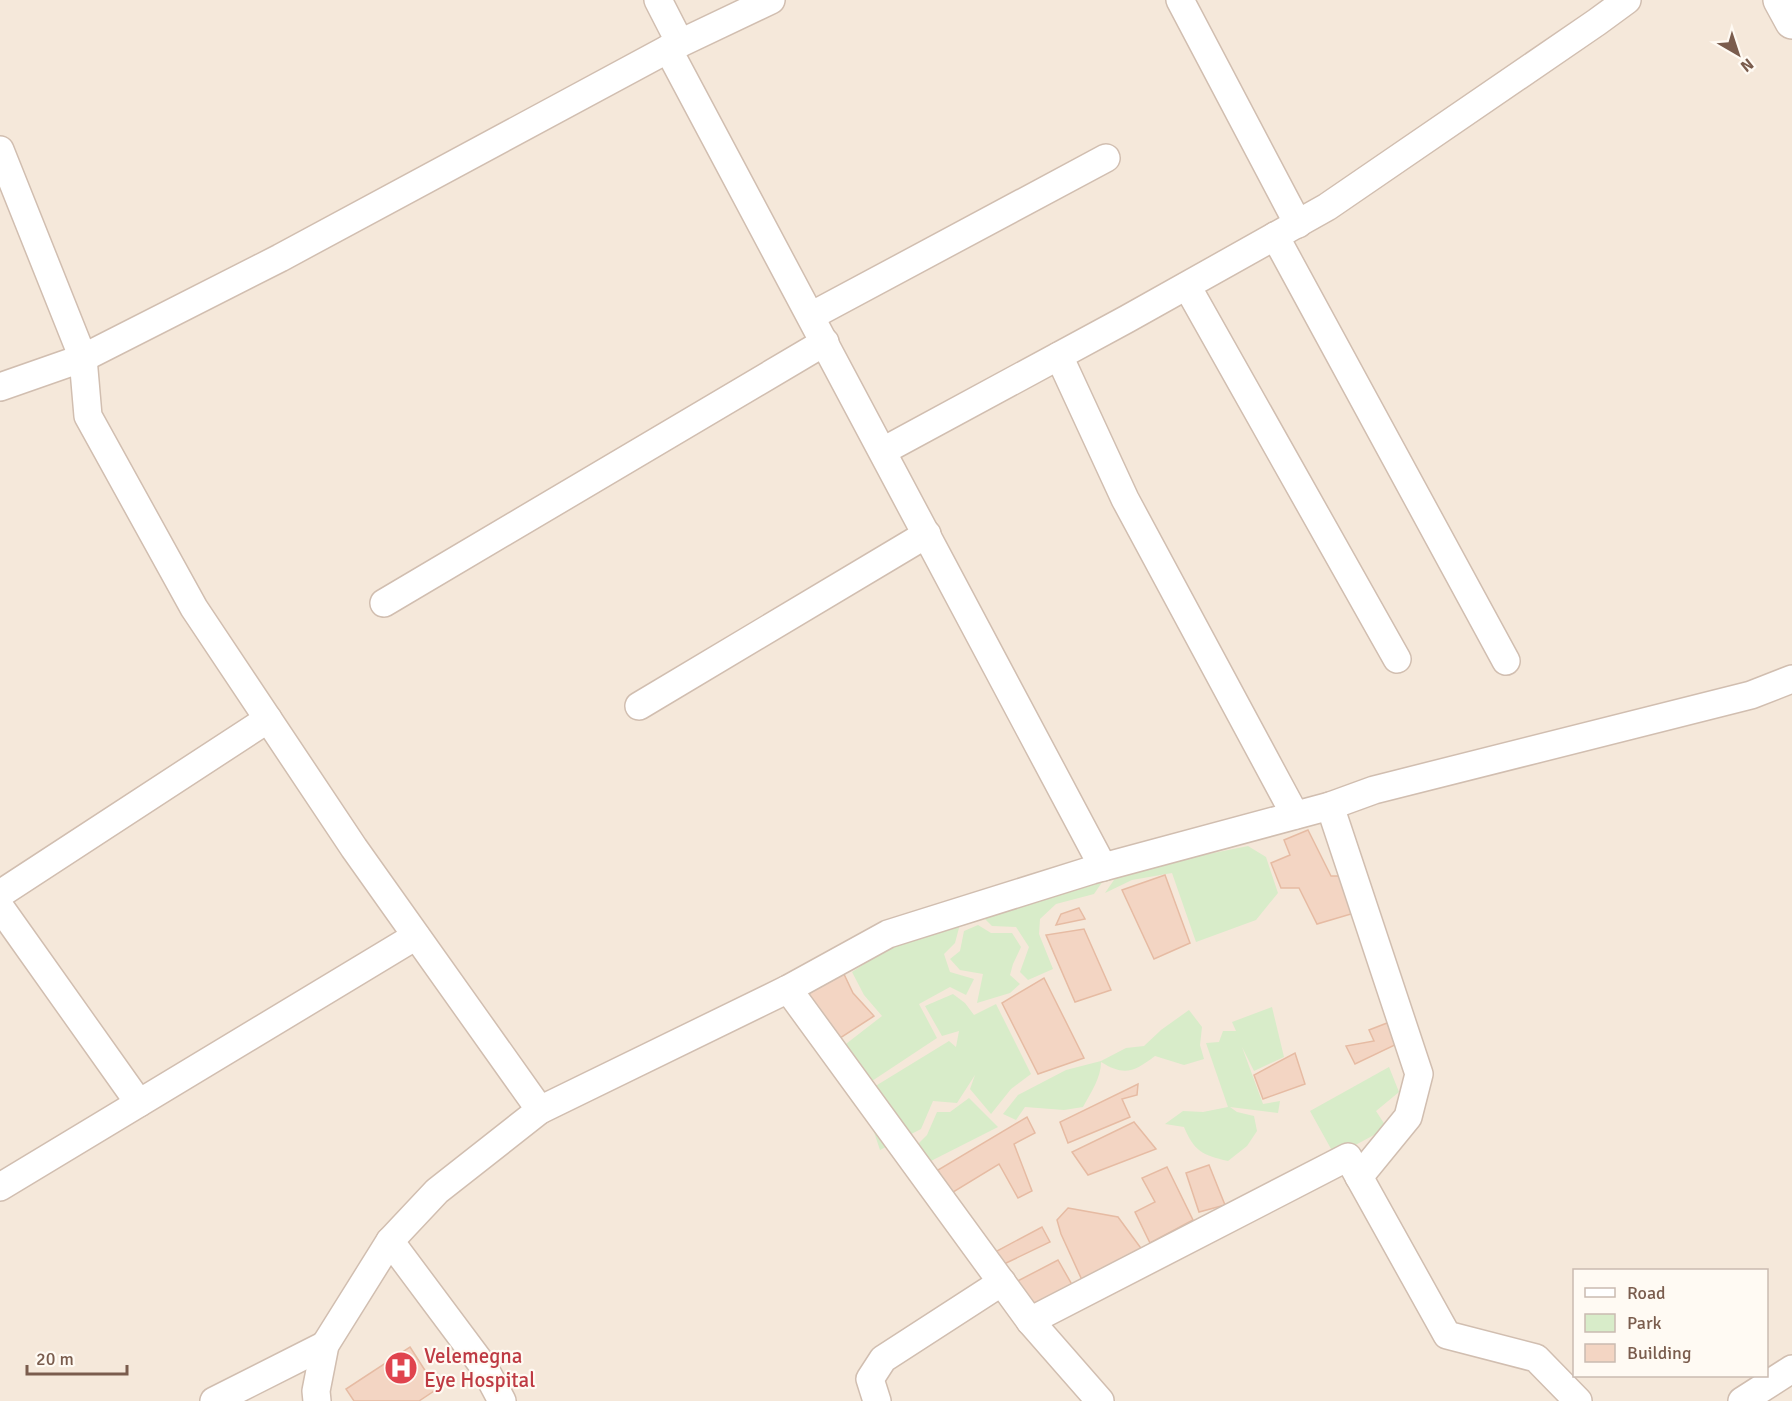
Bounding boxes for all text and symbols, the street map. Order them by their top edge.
north arrow [1708,24,1768,84]
text: N [1736,54,1757,76]
legend [1573,1269,1768,1377]
text: Road [1627,1282,1666,1304]
text: Park [1627,1312,1662,1334]
scale bar [27,1338,128,1376]
text: Building [1627,1342,1691,1364]
place label: Velemegna Eye Hospital [424,1343,535,1393]
text: 20 m [36,1348,74,1370]
hospital icon: Velemegna Eye Hospital [383,1350,419,1386]

